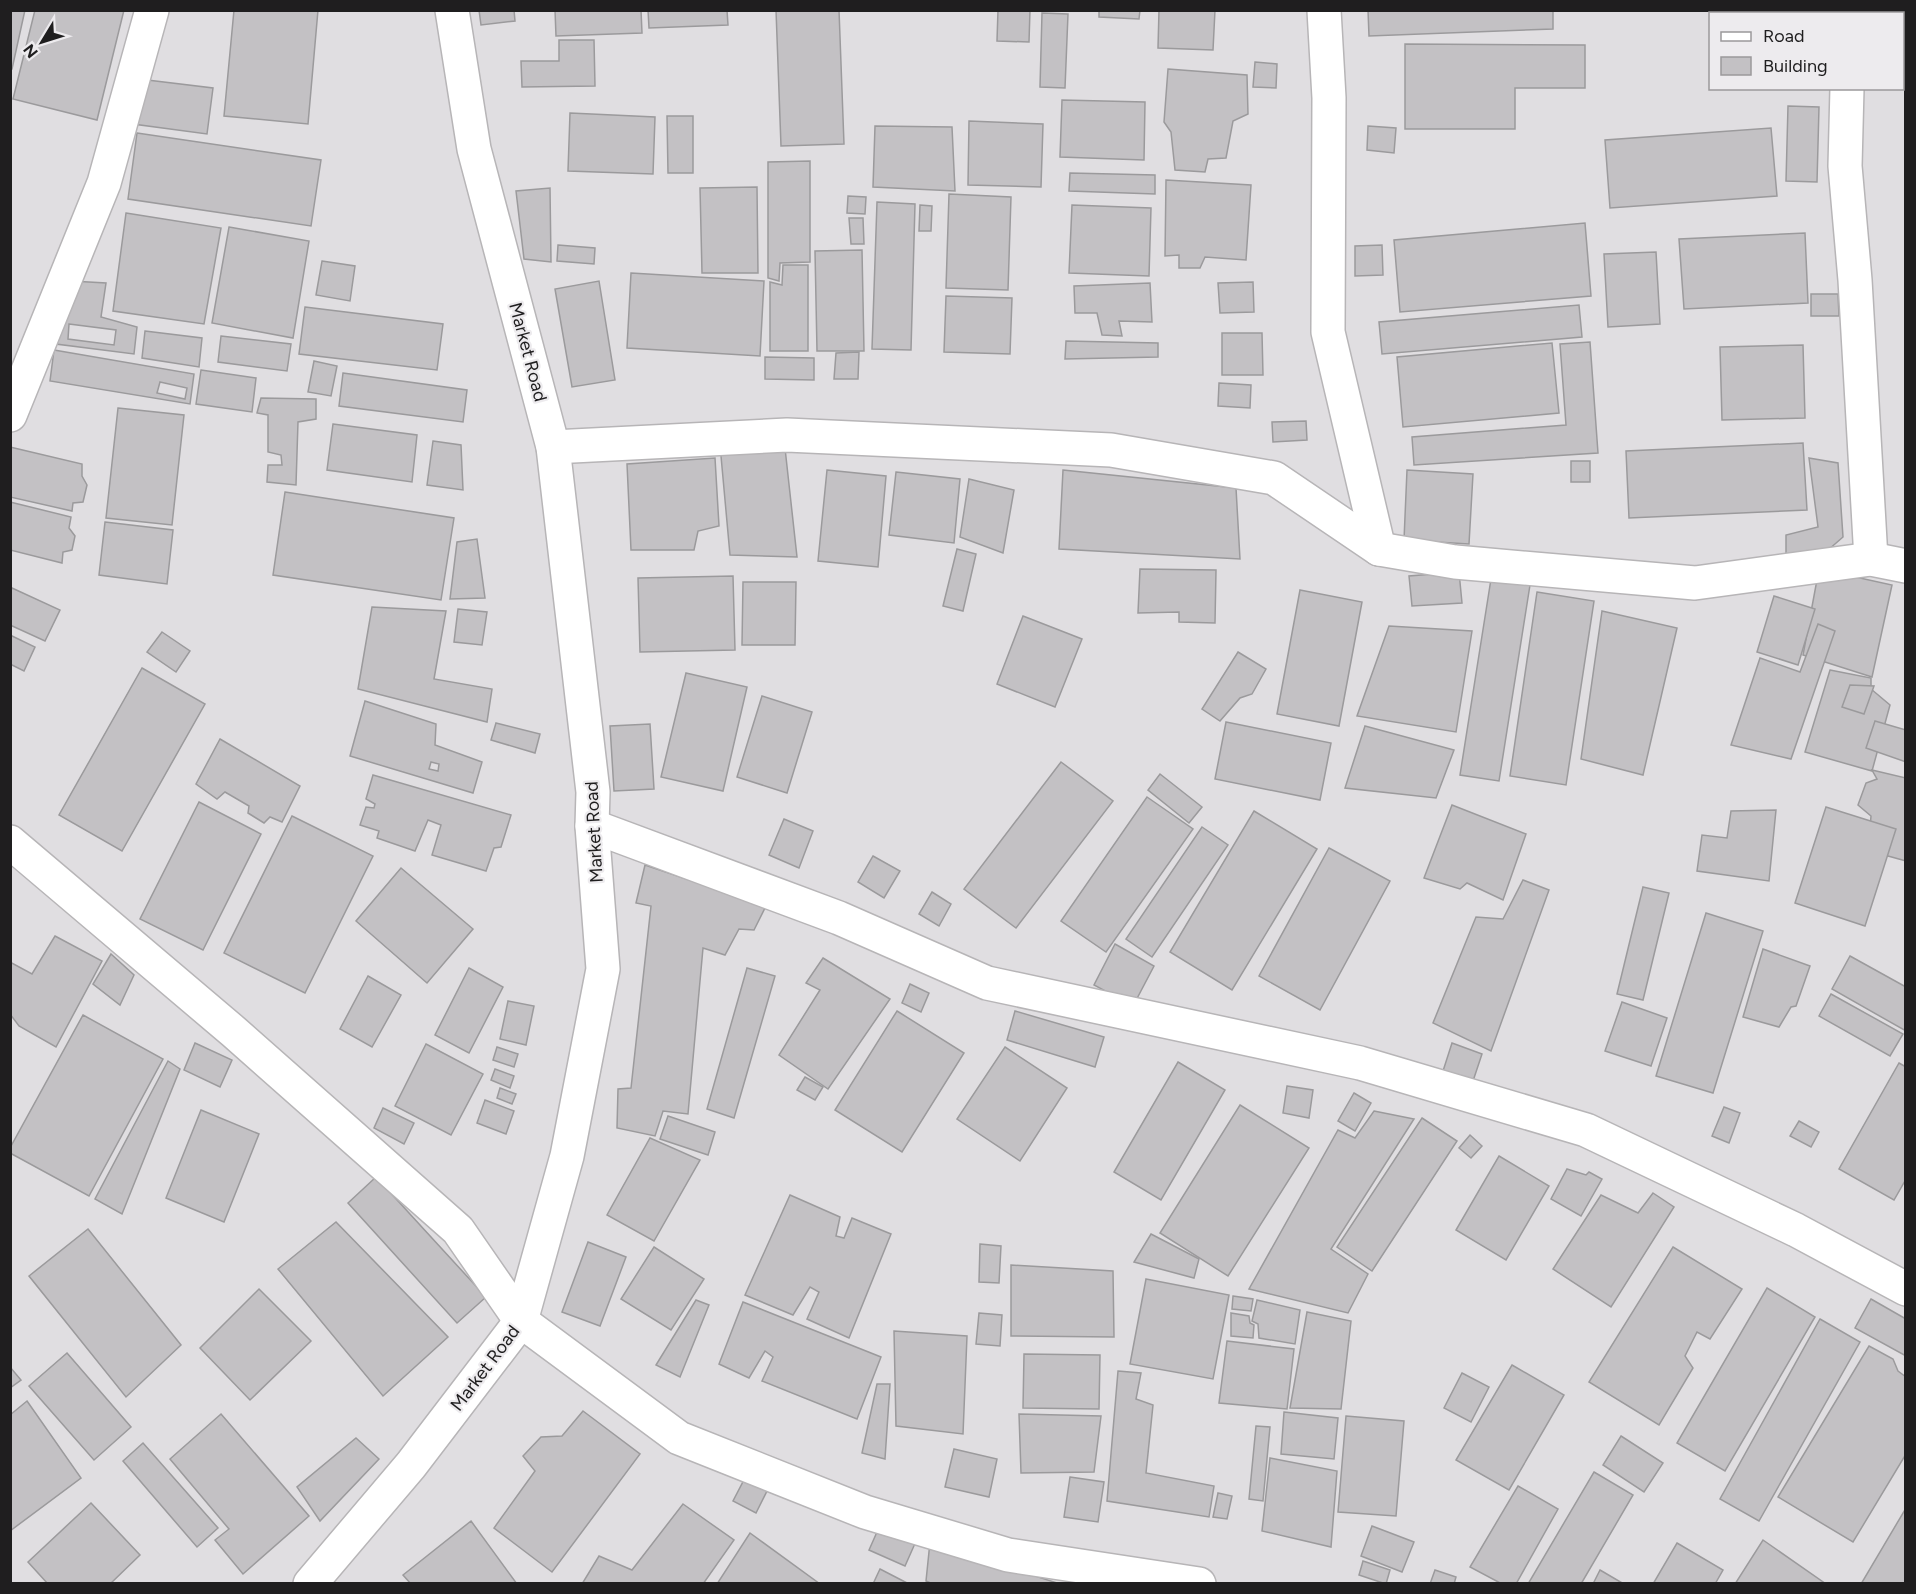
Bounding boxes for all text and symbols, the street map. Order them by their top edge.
north arrow [12,12,72,72]
legend [1709,12,1904,90]
text: Road [1763,25,1804,47]
text: N [19,40,42,62]
text: Building [1763,55,1828,77]
street label: Market Road [504,300,552,404]
street label: Market Road [580,781,608,883]
street label: Market Road [446,1321,524,1415]

